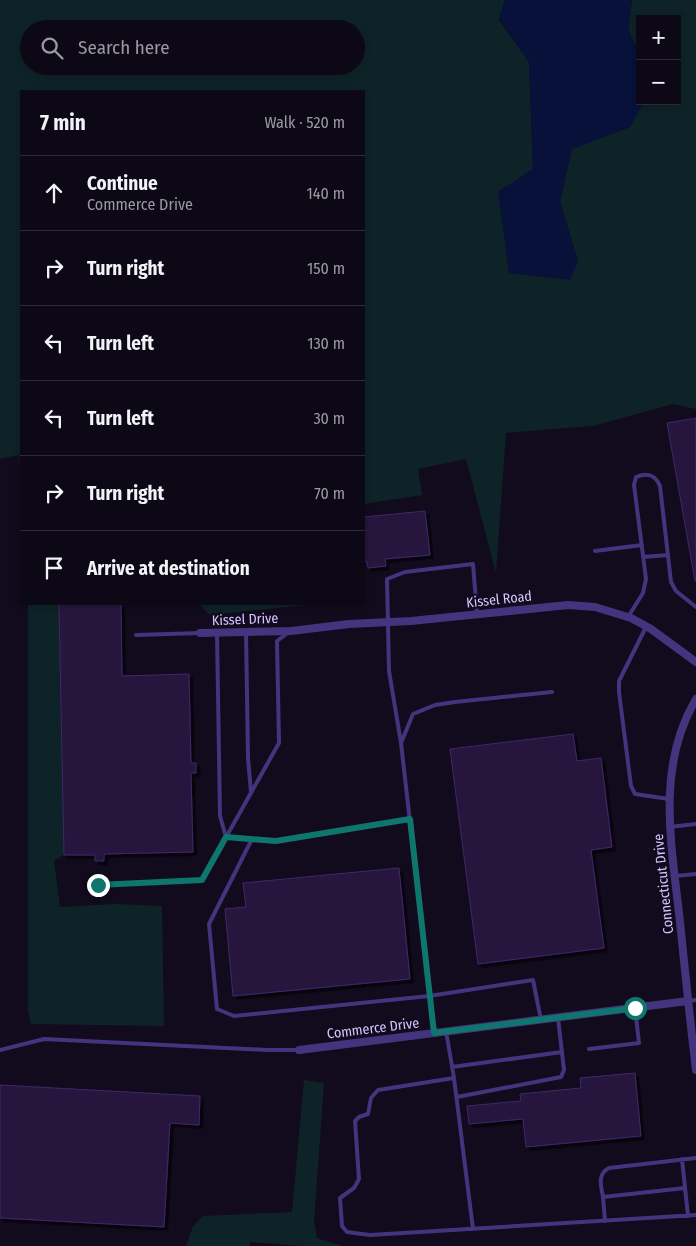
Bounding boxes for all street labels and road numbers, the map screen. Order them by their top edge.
street label: Kissel Road [465,588,533,611]
street label: Kissel Drive [212,610,279,629]
street label: Connecticut Drive [650,833,677,935]
street label: Commerce Drive [326,1014,420,1043]

